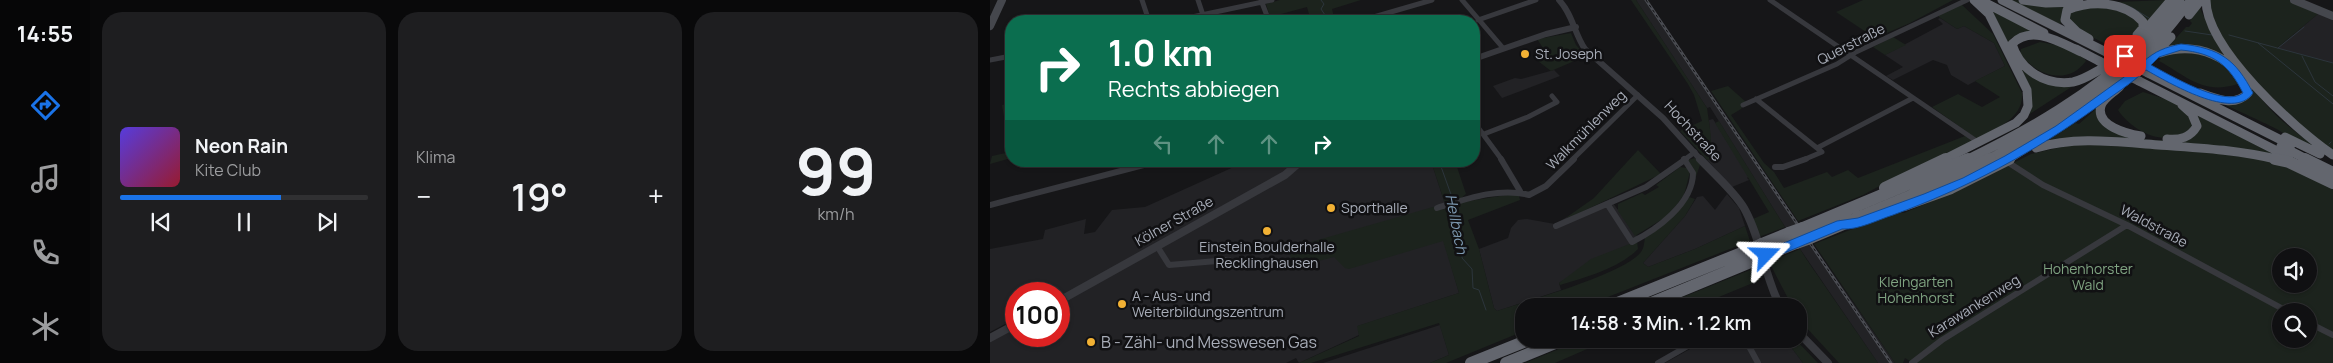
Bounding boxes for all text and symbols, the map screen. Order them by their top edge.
street label: Querstraße [1814,18,1888,69]
text: 14:55 [17,19,73,49]
text: 1.0 km [1108,29,1213,77]
icon: right [1025,35,1090,100]
pin [2104,35,2146,77]
icon: arrive [2111,42,2139,70]
place label: St. Joseph [1535,44,1602,63]
marker: St. Joseph [1519,48,1531,60]
text: Rechts abbiegen [1108,74,1280,104]
street label: Walkmühlenweg [1542,86,1630,174]
icon: directions [28,88,63,123]
street label: Hochstraße [1661,96,1726,165]
text: 99 [796,126,876,215]
icon: left [1149,130,1177,158]
icon: ahead [1202,130,1230,158]
icon: ahead [1255,130,1283,158]
icon: right [1308,130,1336,158]
text: Neon Rain [195,133,288,159]
text: Klima [416,146,455,168]
text: Kite Club [195,159,261,181]
icon: music [28,161,63,196]
text: 19° [511,170,568,222]
text: − [416,177,431,215]
text: + [648,177,664,215]
street label: Kölner Straße [1131,191,1216,250]
water label: Hellbach [1440,192,1473,257]
place label: Sporthalle [1341,198,1408,217]
street label: Waldstraße [2117,200,2191,251]
marker: Sporthalle [1325,202,1337,214]
text: km/h [817,203,855,225]
icon: previous [147,208,175,236]
icon: pause [230,208,258,236]
icon: next [313,208,341,236]
marker: Einstein Boulderhalle Recklinghausen [1261,225,1273,237]
position arrow [1739,228,1791,280]
icon: phone [28,235,63,270]
place label: Einstein Boulderhalle Recklinghausen [1199,237,1335,272]
map controls [2272,248,2317,348]
button: sound [2272,248,2317,293]
park label: Hohenhorster Wald [2043,259,2133,294]
street label: Karawankenweg [1924,270,2023,341]
park label: Kleingarten Hohenhorst [1878,272,1955,307]
speed limit sign: 100 [1005,282,1070,347]
place label: A - Aus- und Weiterbildungszentrum [1132,286,1284,321]
marker: A - Aus- und Weiterbildungszentrum [1116,298,1128,310]
button: search [2272,303,2317,348]
icon: climate [28,309,63,344]
text: 14:58 · 3 Min. · 1.2 km [1571,310,1751,336]
place label: B - Zähl- und Messwesen Gas [1101,331,1317,353]
marker: B - Zähl- und Messwesen Gas [1085,336,1097,348]

